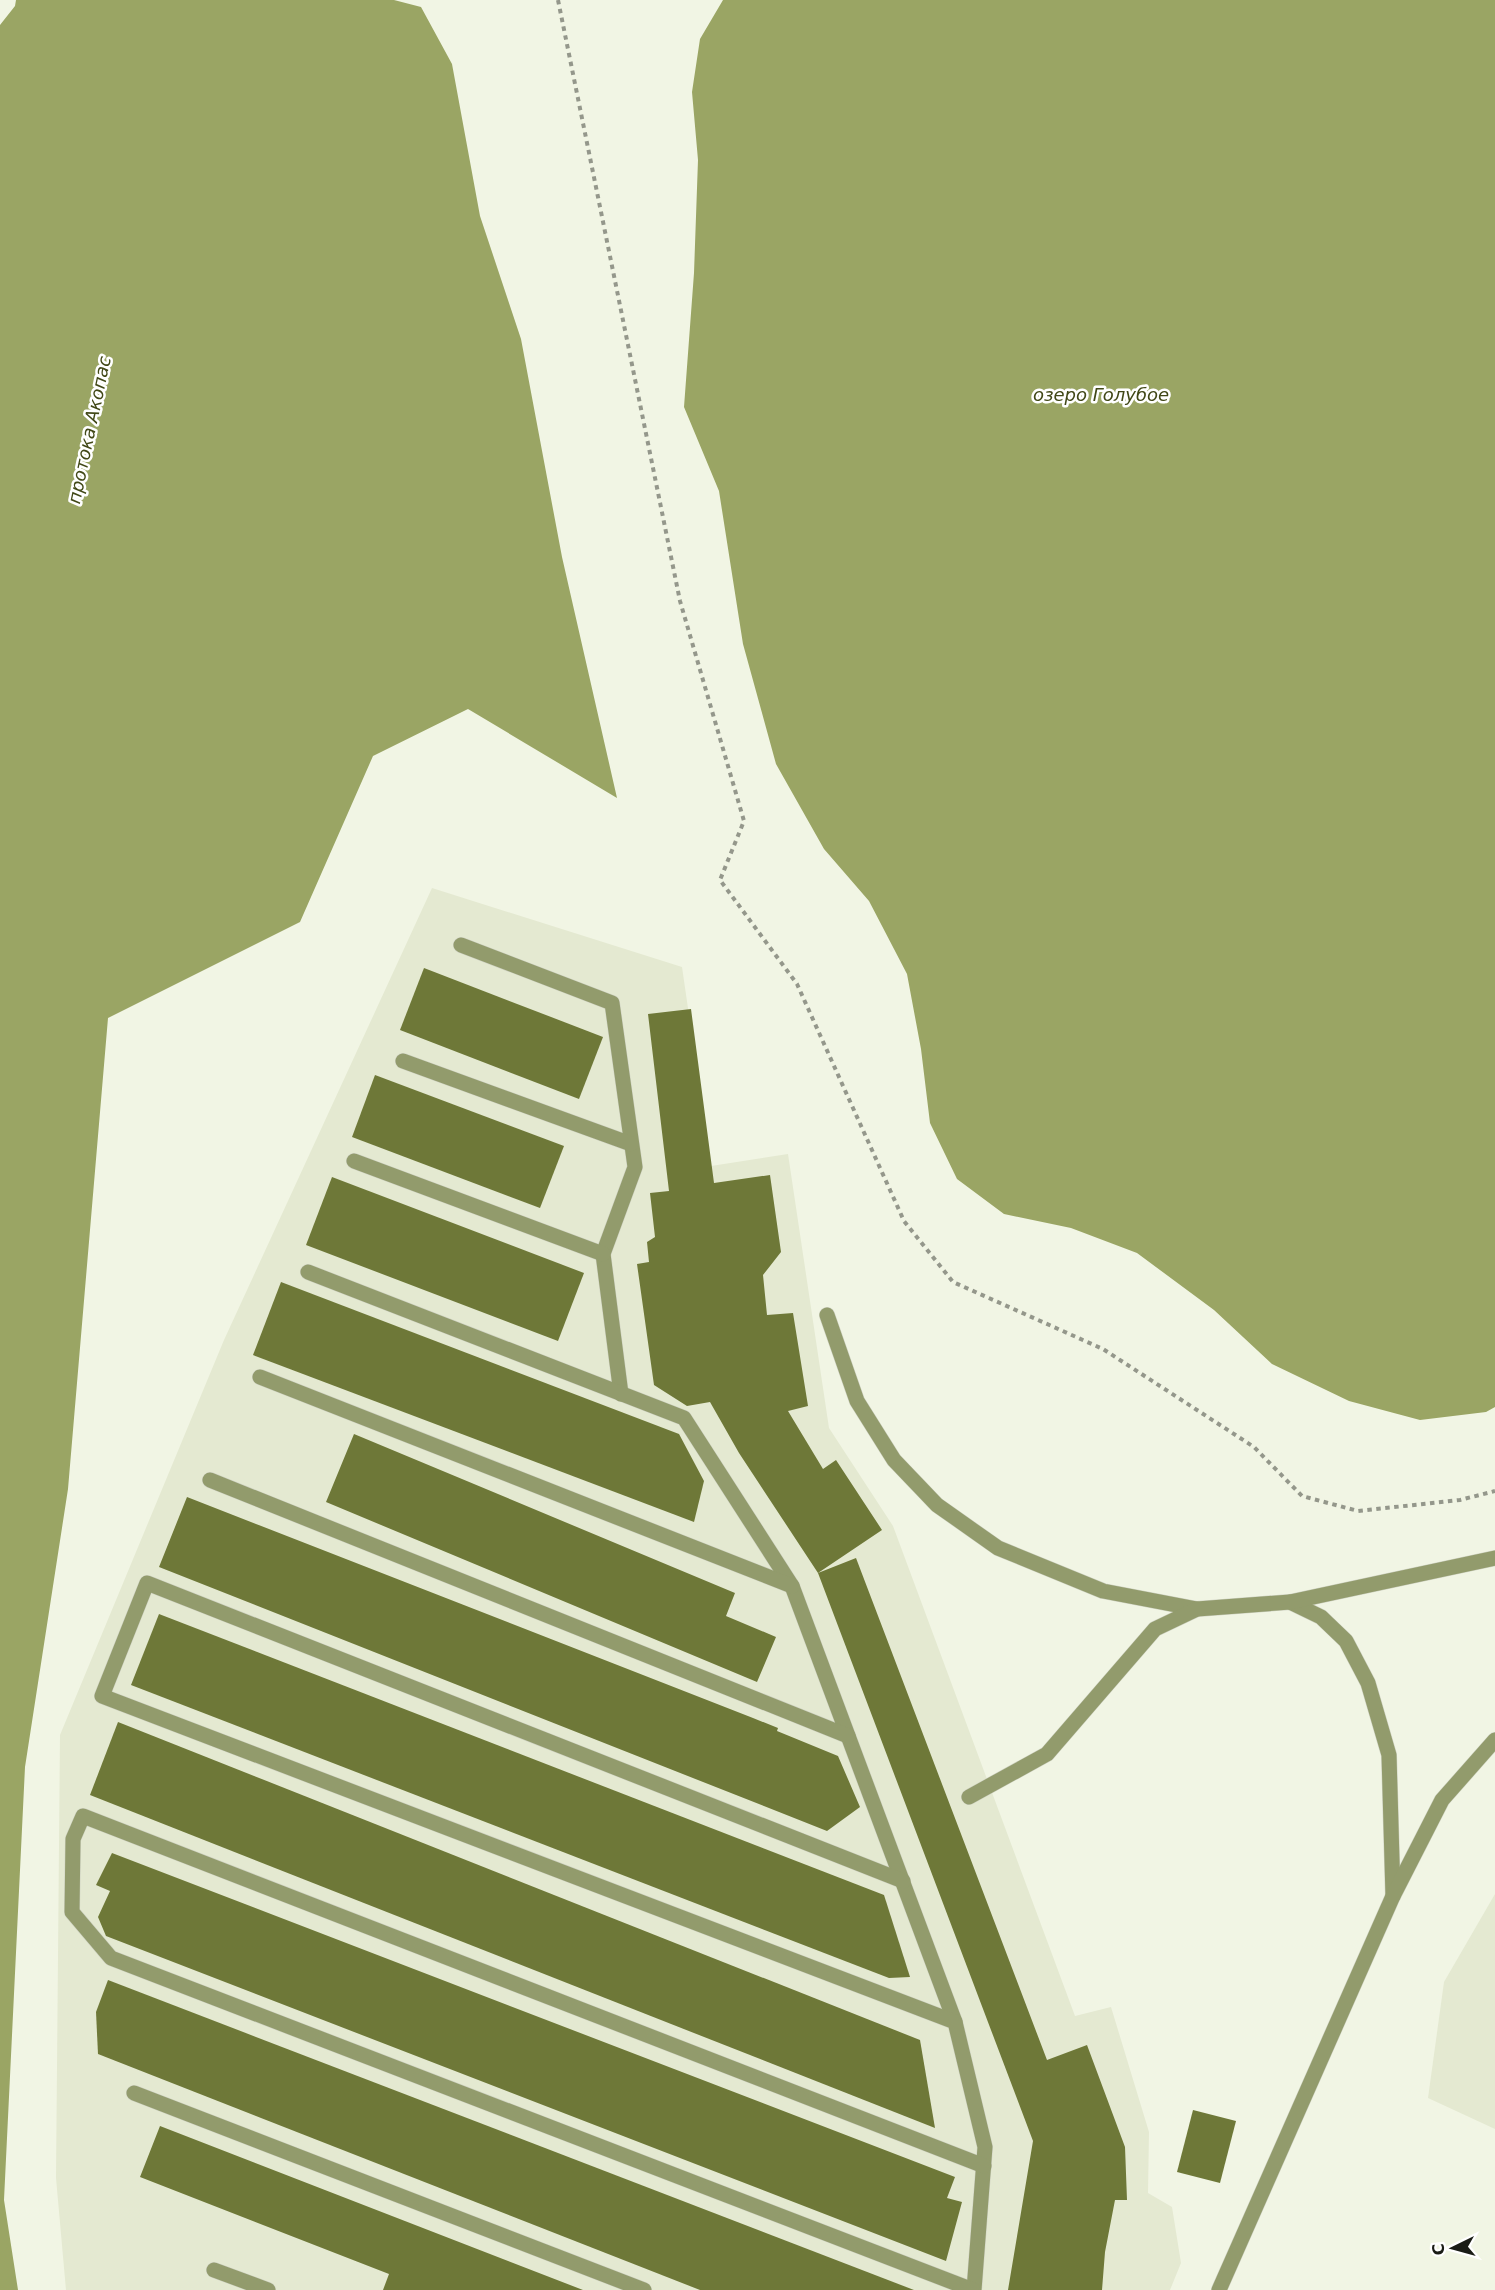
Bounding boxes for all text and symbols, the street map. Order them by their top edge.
water label: протока Акопас [63,354,115,506]
water label: озеро Голубое [1033,384,1169,405]
north arrow [1423,2218,1483,2278]
text: С [1429,2243,1449,2256]

